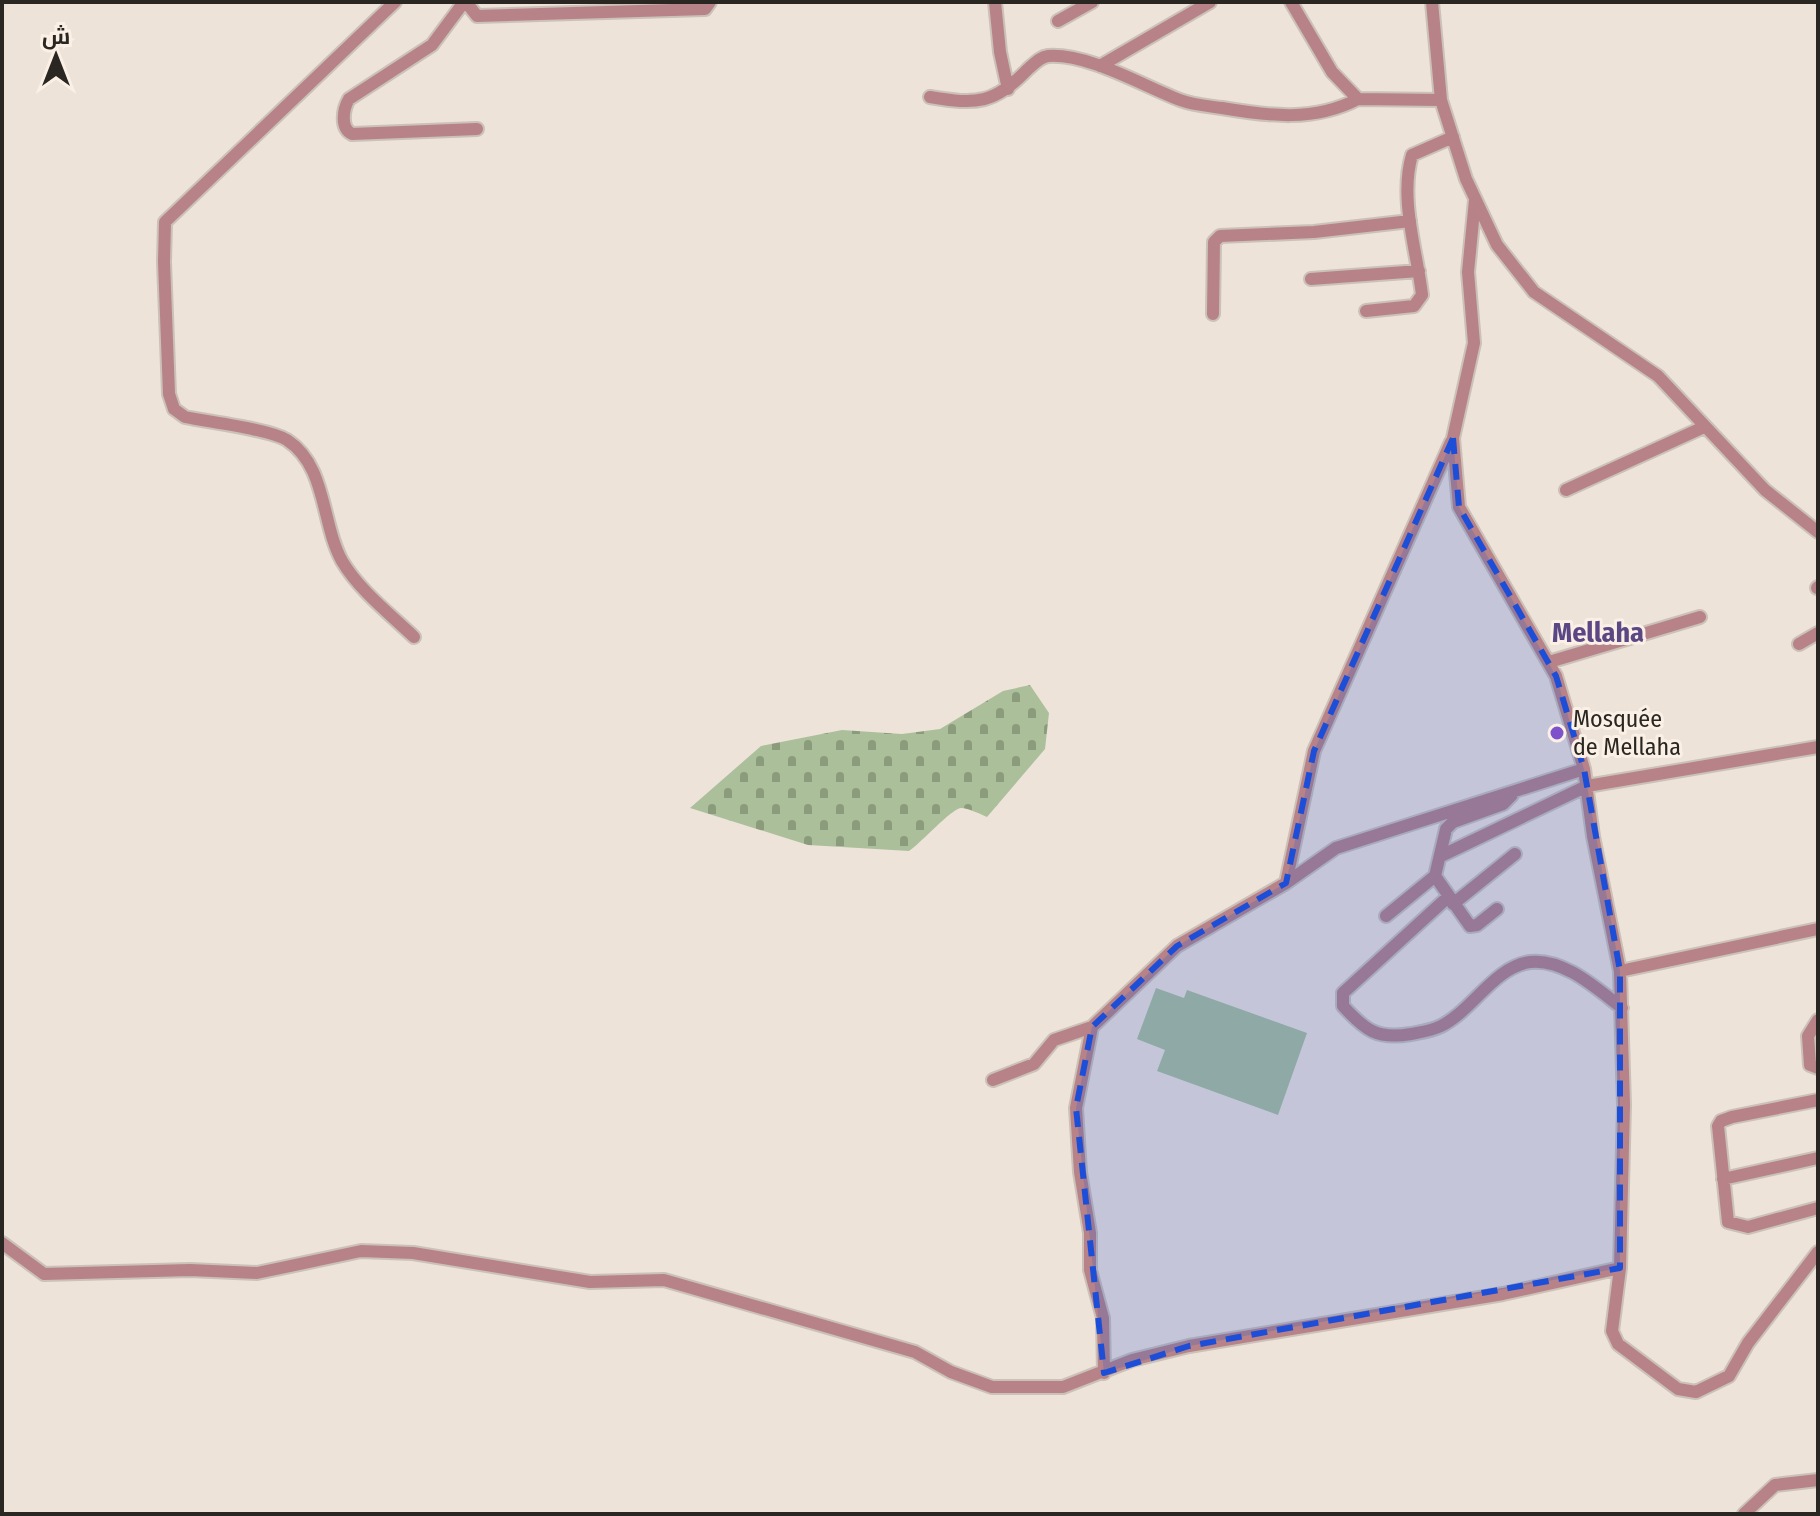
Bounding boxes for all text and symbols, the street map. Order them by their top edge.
north arrow [16,16,96,96]
text: ش [42,23,70,50]
district label: Mellaha [1552,616,1644,649]
place label: Mosquée de Mellaha [1573,705,1681,761]
marker: Mosquée de Mellaha [1548,724,1566,742]

